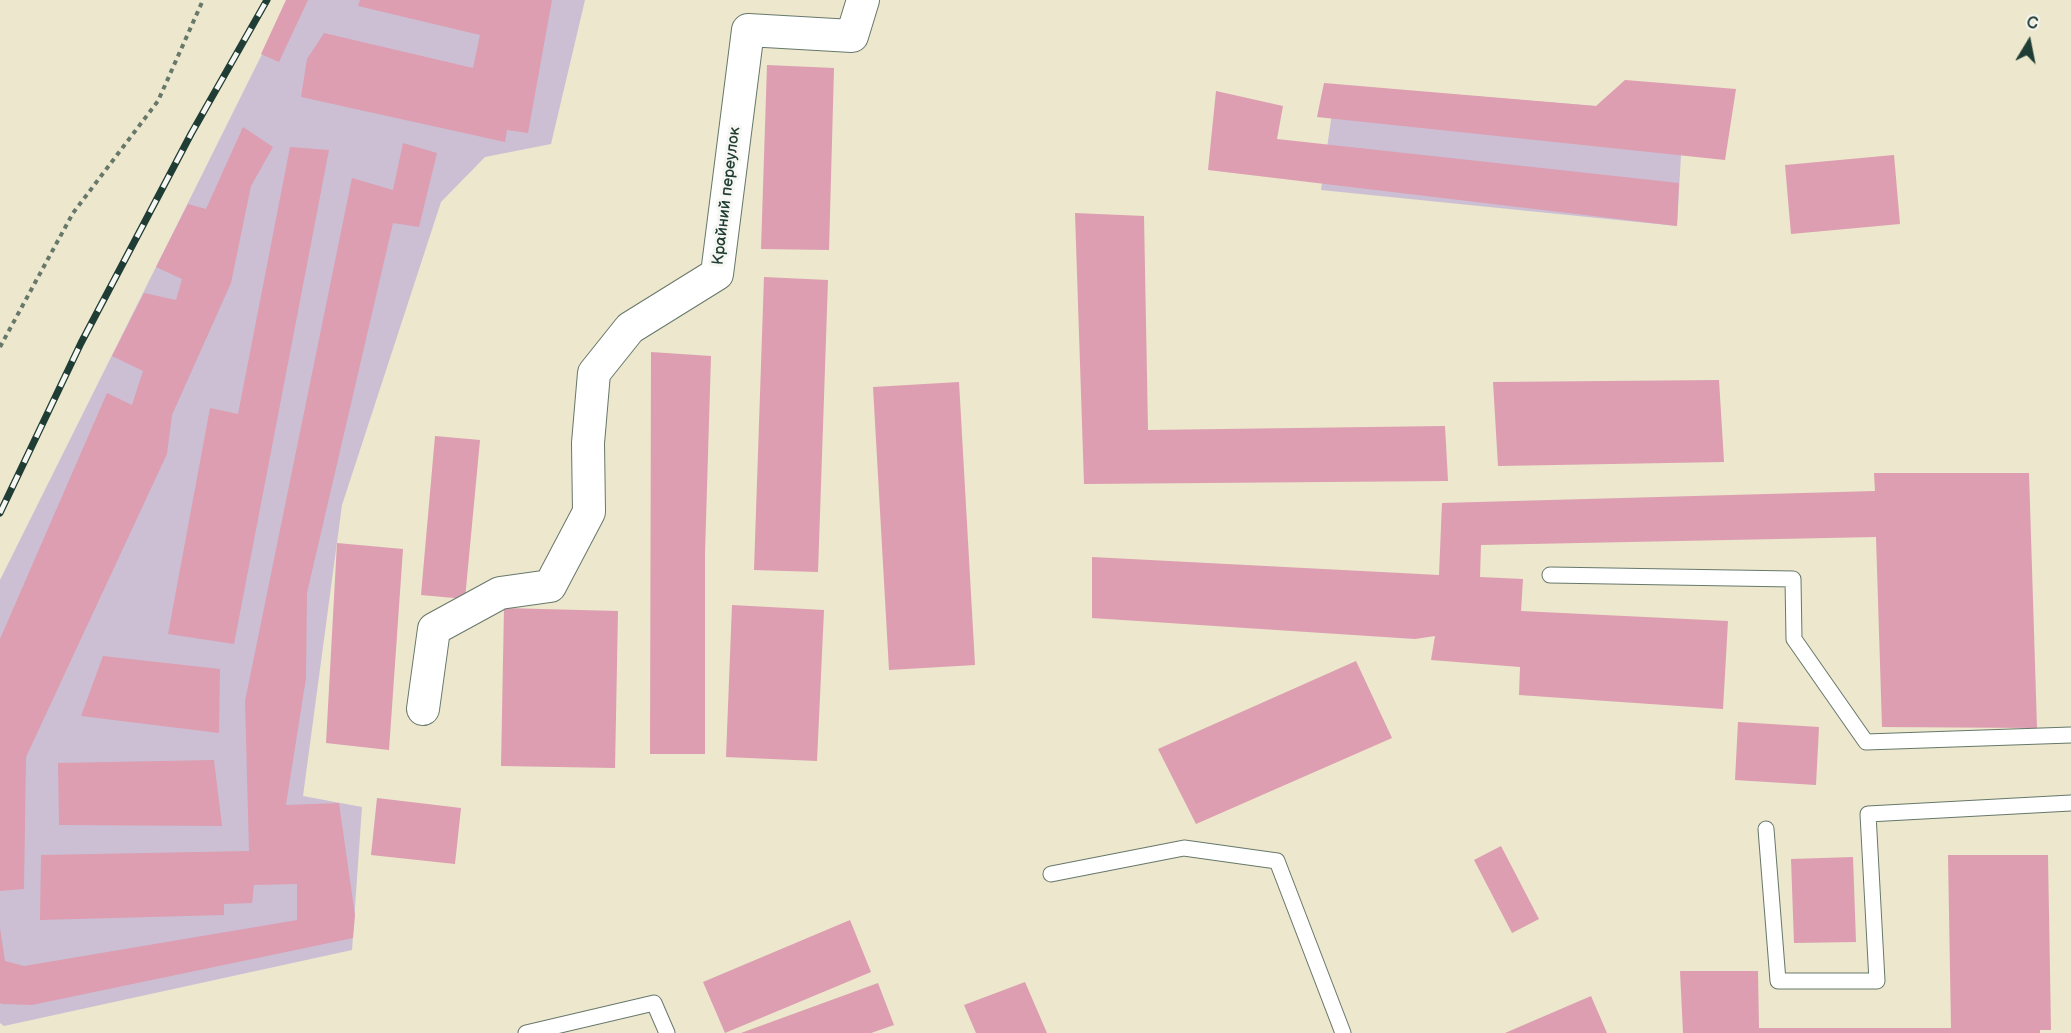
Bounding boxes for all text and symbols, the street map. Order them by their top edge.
north arrow [1999,12,2059,72]
text: С [2025,13,2039,34]
street label: Крайний переулок [709,126,745,266]

